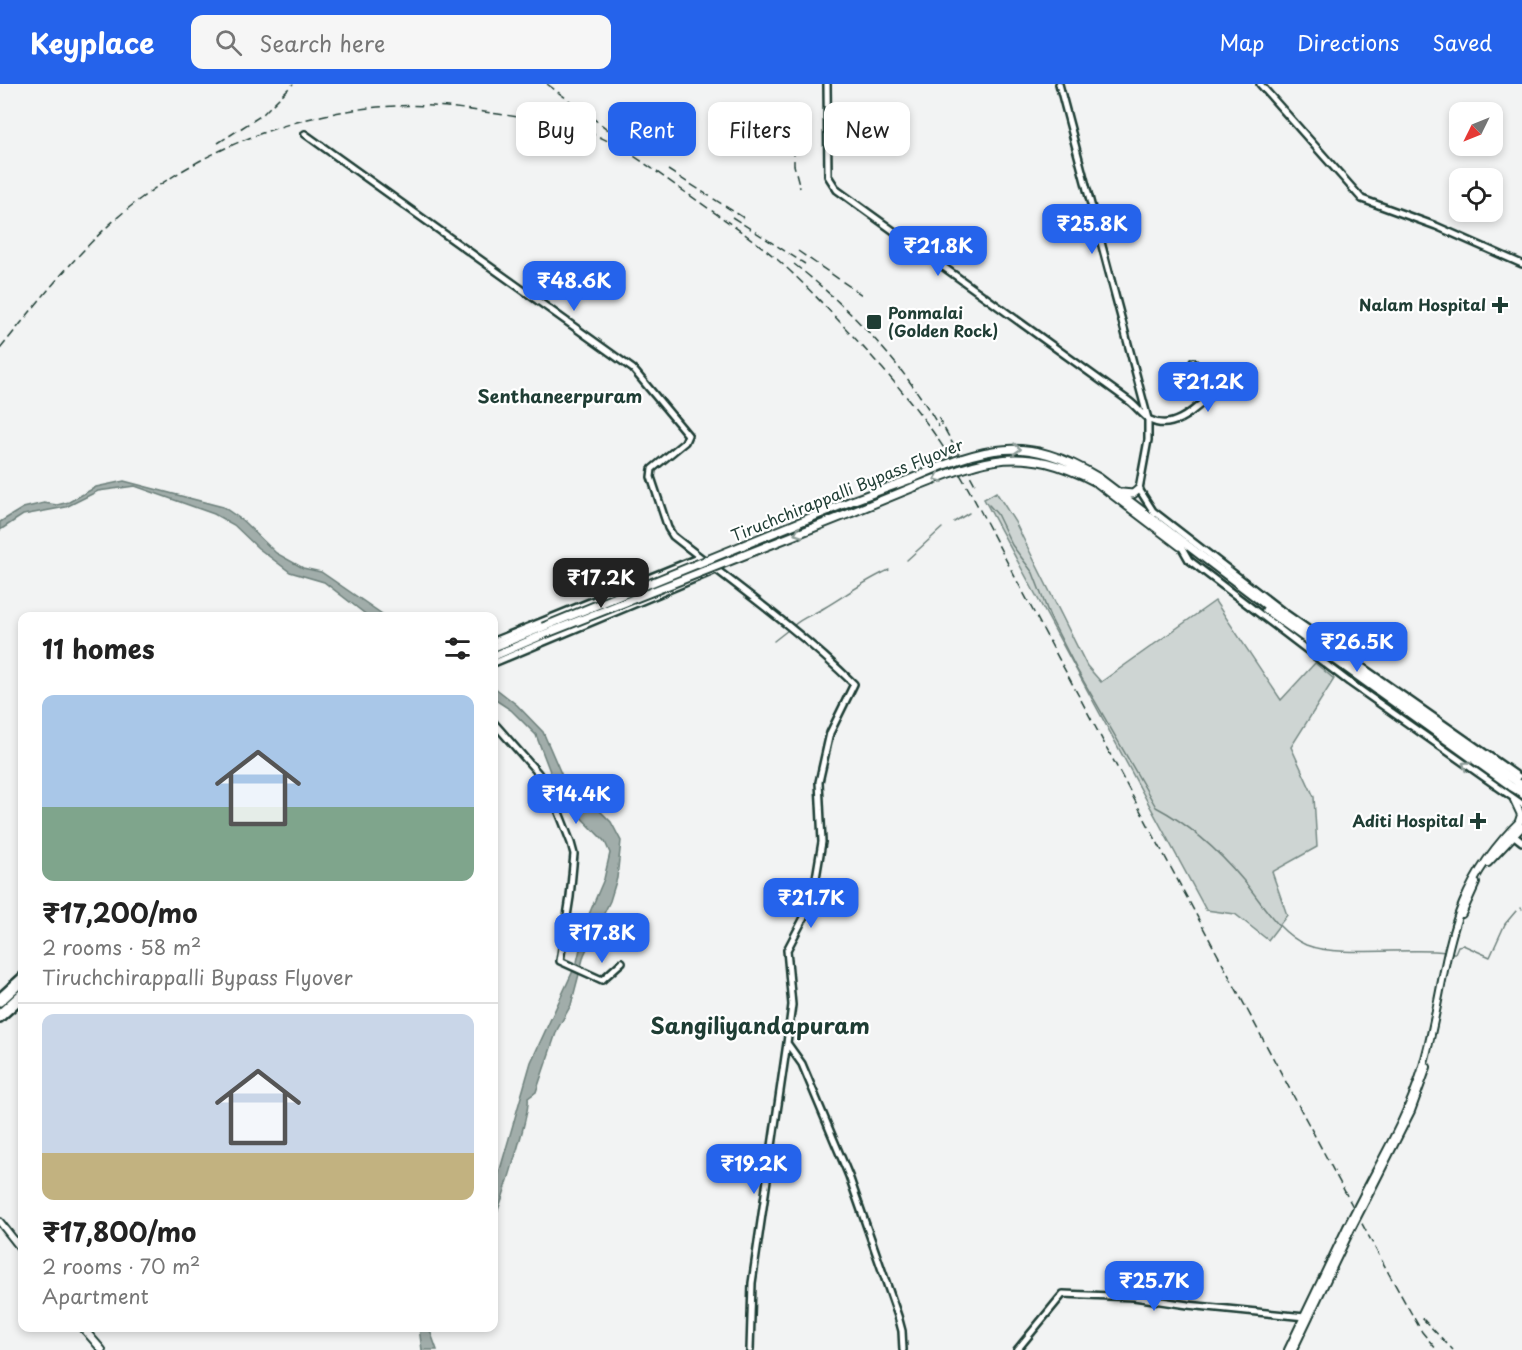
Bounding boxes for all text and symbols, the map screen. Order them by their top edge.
search box [191,15,611,69]
text: Keyplace [30,21,155,64]
icon: search [212,26,245,59]
text: Search here [260,26,385,59]
text: Map [1219,26,1264,58]
text: Directions [1297,26,1399,58]
text: Saved [1432,26,1492,58]
chip: Buy [516,102,596,156]
chip: Rent [608,102,696,156]
chip: Filters [708,102,812,156]
chip: New [824,102,910,156]
north arrow [1449,102,1503,156]
map controls [1449,102,1503,222]
button: locate [1449,168,1503,222]
pin: ₹25.8K [1043,204,1141,255]
text: ₹25.8K [1056,208,1128,238]
pin: ₹21.8K [889,226,987,277]
text: ₹21.8K [903,230,973,260]
pin: ₹48.6K [525,261,623,312]
text: ₹48.6K [537,265,611,295]
place label: Nalam Hospital [1359,292,1486,316]
marker: Nalam Hospital [1491,296,1509,314]
place label: Ponmalai (Golden Rock) [888,300,998,342]
marker: Ponmalai (Golden Rock) [865,313,883,331]
pin: ₹21.2K [1159,362,1257,413]
text: ₹21.2K [1172,366,1244,396]
district label: Senthaneerpuram [478,382,642,409]
street label: Tiruchchirappalli Bypass Flyover [727,431,967,547]
one-way arrow [1012,442,1021,455]
one-way arrow [934,470,944,483]
one-way arrow [793,526,804,538]
pin: ₹17.2K [552,558,650,609]
text: ₹17.2K [567,562,635,592]
pin: ₹26.5K [1308,622,1406,673]
text: ₹26.5K [1320,626,1394,656]
text: 11 homes [42,629,155,668]
icon: filters [441,632,474,665]
icon: home [204,734,312,842]
one-way arrow [1462,761,1473,772]
pin: ₹14.4K [527,774,625,825]
text: ₹14.4K [541,778,611,808]
place label: Aditi Hospital [1352,808,1464,832]
marker: Aditi Hospital [1469,812,1487,830]
pin: ₹21.7K [762,878,860,929]
text: ₹21.7K [777,882,845,912]
text: ₹17,200/mo [42,893,197,932]
pin: ₹17.8K [553,913,651,964]
text: ₹17.8K [568,917,636,947]
text: 2 rooms · 58 m² [42,932,201,962]
text: Tiruchchirappalli Bypass Flyover [42,962,353,992]
district label: Sangiliyandapuram [650,1008,870,1041]
icon: home [204,1053,312,1161]
pin: ₹19.2K [705,1144,803,1195]
text: ₹19.2K [720,1148,788,1178]
text: ₹17,800/mo [42,1212,196,1251]
text: 2 rooms · 70 m² [42,1251,200,1281]
pin: ₹25.7K [1105,1261,1203,1312]
text: ₹25.7K [1119,1265,1189,1295]
text: Apartment [42,1281,149,1311]

